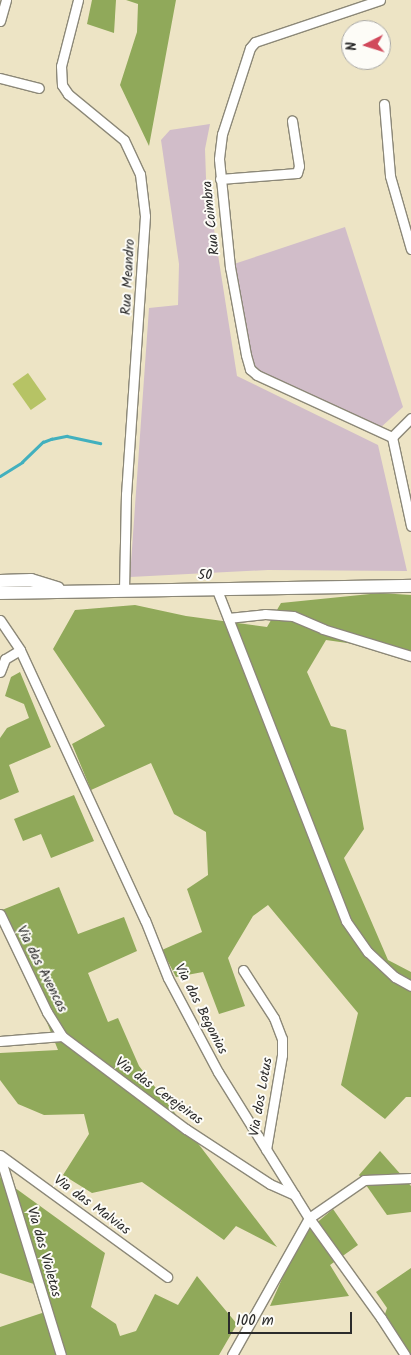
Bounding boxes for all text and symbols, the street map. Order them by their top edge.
north arrow [341,20,391,70]
text: N [341,41,363,52]
street label: Rua Coimbra [199,180,223,256]
street label: Rua Meandro [118,238,138,316]
street label: 50 [198,567,212,583]
street label: Via das Avencas [13,923,71,1015]
street label: Via das Begonias [171,961,231,1057]
street label: Via das Cerejeiras [112,1054,206,1128]
street label: Via dos Lotus [246,1056,276,1138]
street label: Via das Malvias [50,1171,134,1239]
street label: Via das Violetas [23,1205,65,1299]
scale bar [231,1302,355,1334]
text: 100 m [236,1309,274,1333]

